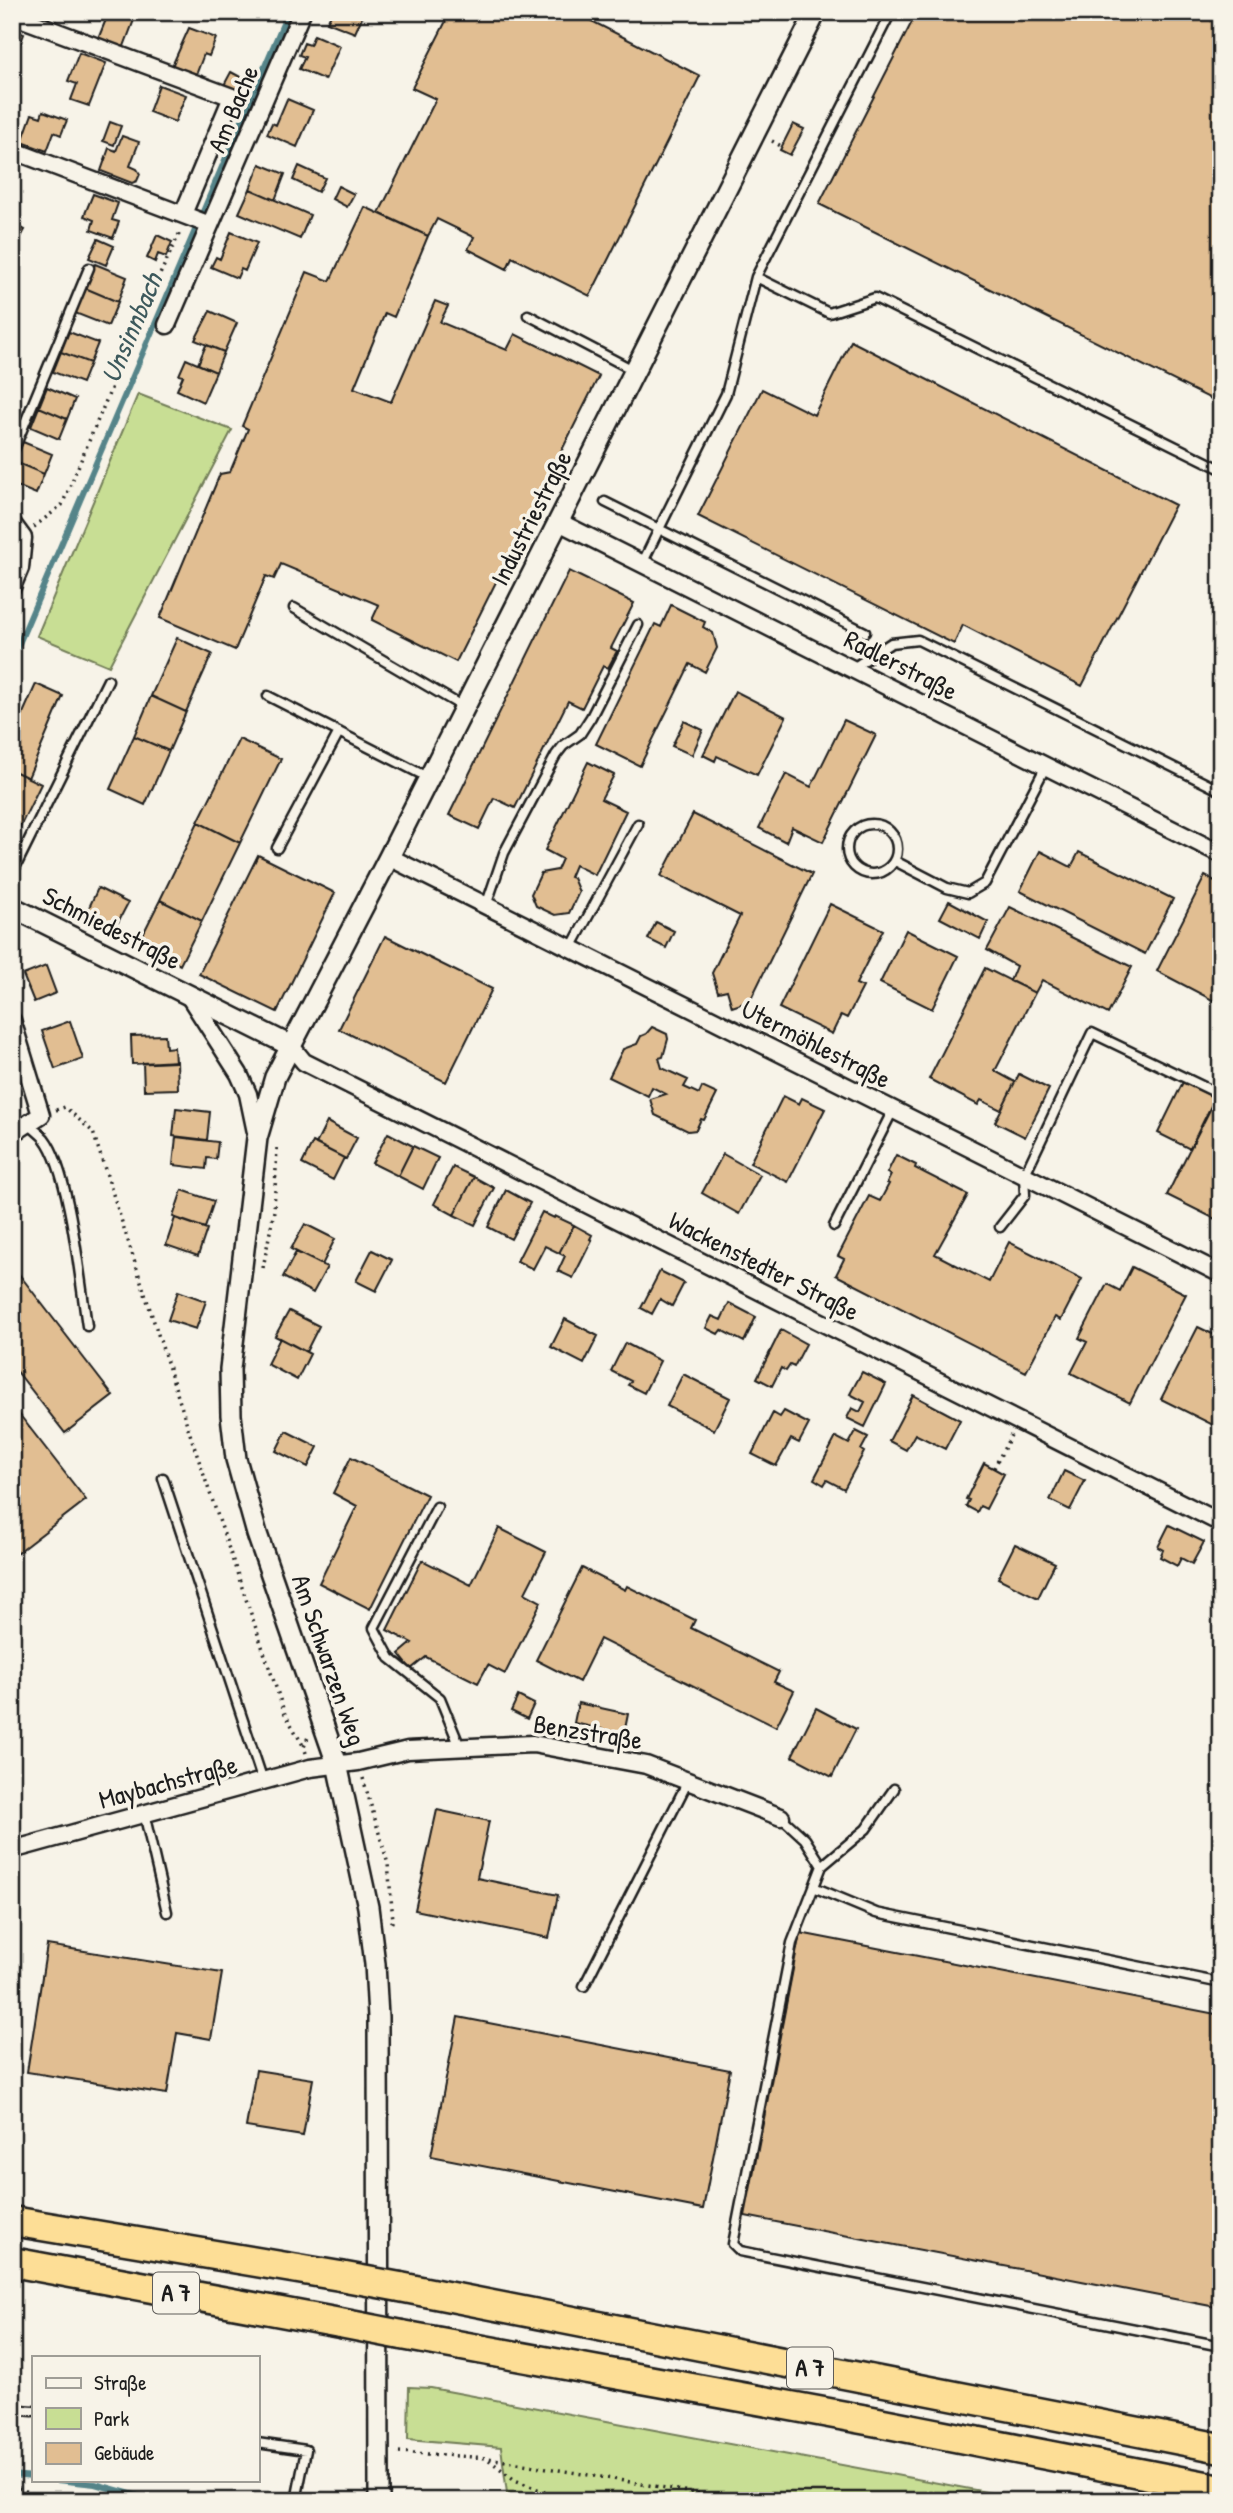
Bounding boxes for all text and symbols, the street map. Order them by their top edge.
street label: Am Bache [199,60,266,158]
water label: Unsinnbach [91,265,172,389]
street label: Industriestraße [482,444,579,591]
street label: Radlerstraße [839,621,964,708]
street label: Schmiedestraße [37,878,187,977]
street label: Utermöhlestraße [736,991,897,1096]
street label: Wackenstedter Straße [663,1202,865,1329]
street label: Am Schwarzen Weg [284,1570,375,1750]
street label: Benzstraße [531,1706,645,1757]
street label: Maybachstraße [95,1746,241,1817]
road number: A 7 [153,2272,199,2314]
road number: A 7 [787,2348,833,2388]
legend [32,2356,259,2482]
text: Straße [94,2368,147,2397]
text: Park [94,2404,129,2433]
text: Gebäude [94,2438,154,2467]

